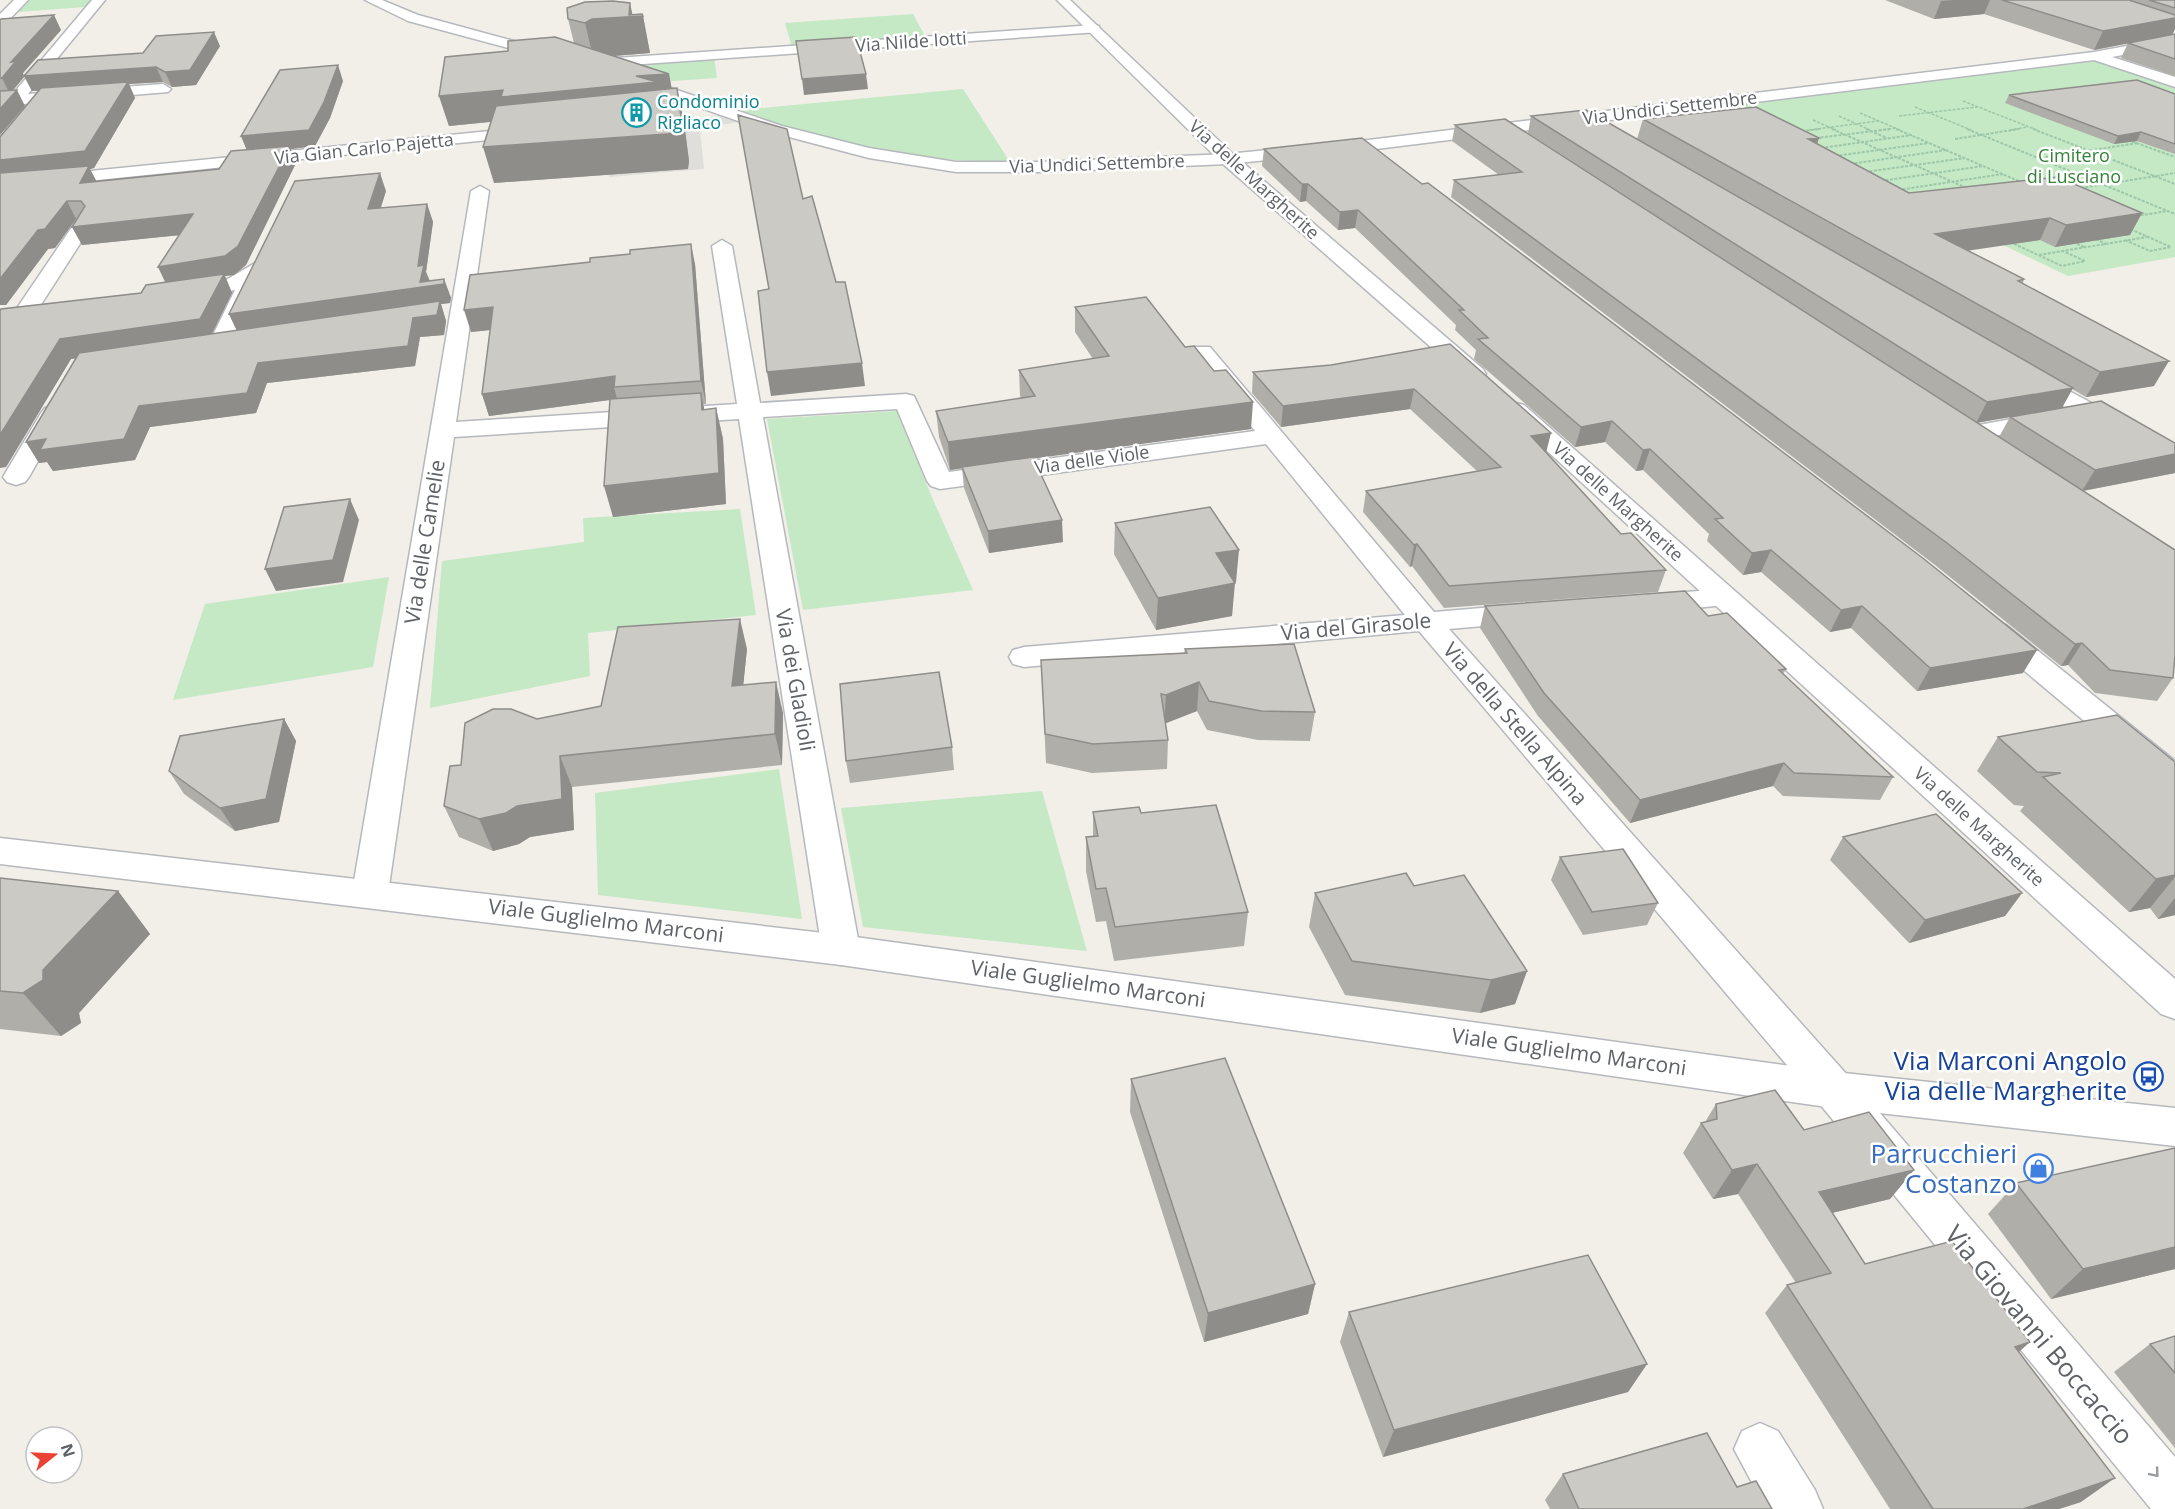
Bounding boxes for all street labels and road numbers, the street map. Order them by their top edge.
street label: Via Nilde Iotti [854,25,967,57]
street label: Via Undici Settembre [1581,84,1758,130]
street label: Via delle Margherite [1184,114,1325,244]
street label: Via Gian Carlo Pajetta [273,127,455,169]
street label: Via Undici Settembre [1009,148,1185,178]
street label: Via delle Margherite [1548,436,1689,566]
street label: Via delle Viole [1033,439,1151,479]
street label: Via delle Camelie [397,458,451,626]
street label: Via del Girasole [1280,605,1432,647]
street label: Via dei Gladioli [770,607,822,753]
street label: Via della Stella Alpina [1437,636,1594,811]
street label: Via delle Margherite [1909,761,2050,891]
street label: Viale Guglielmo Marconi [487,892,725,948]
street label: Viale Guglielmo Marconi [969,953,1207,1013]
street label: Viale Guglielmo Marconi [1450,1021,1688,1081]
street label: Via Giovanni Boccaccio [1937,1217,2142,1452]

